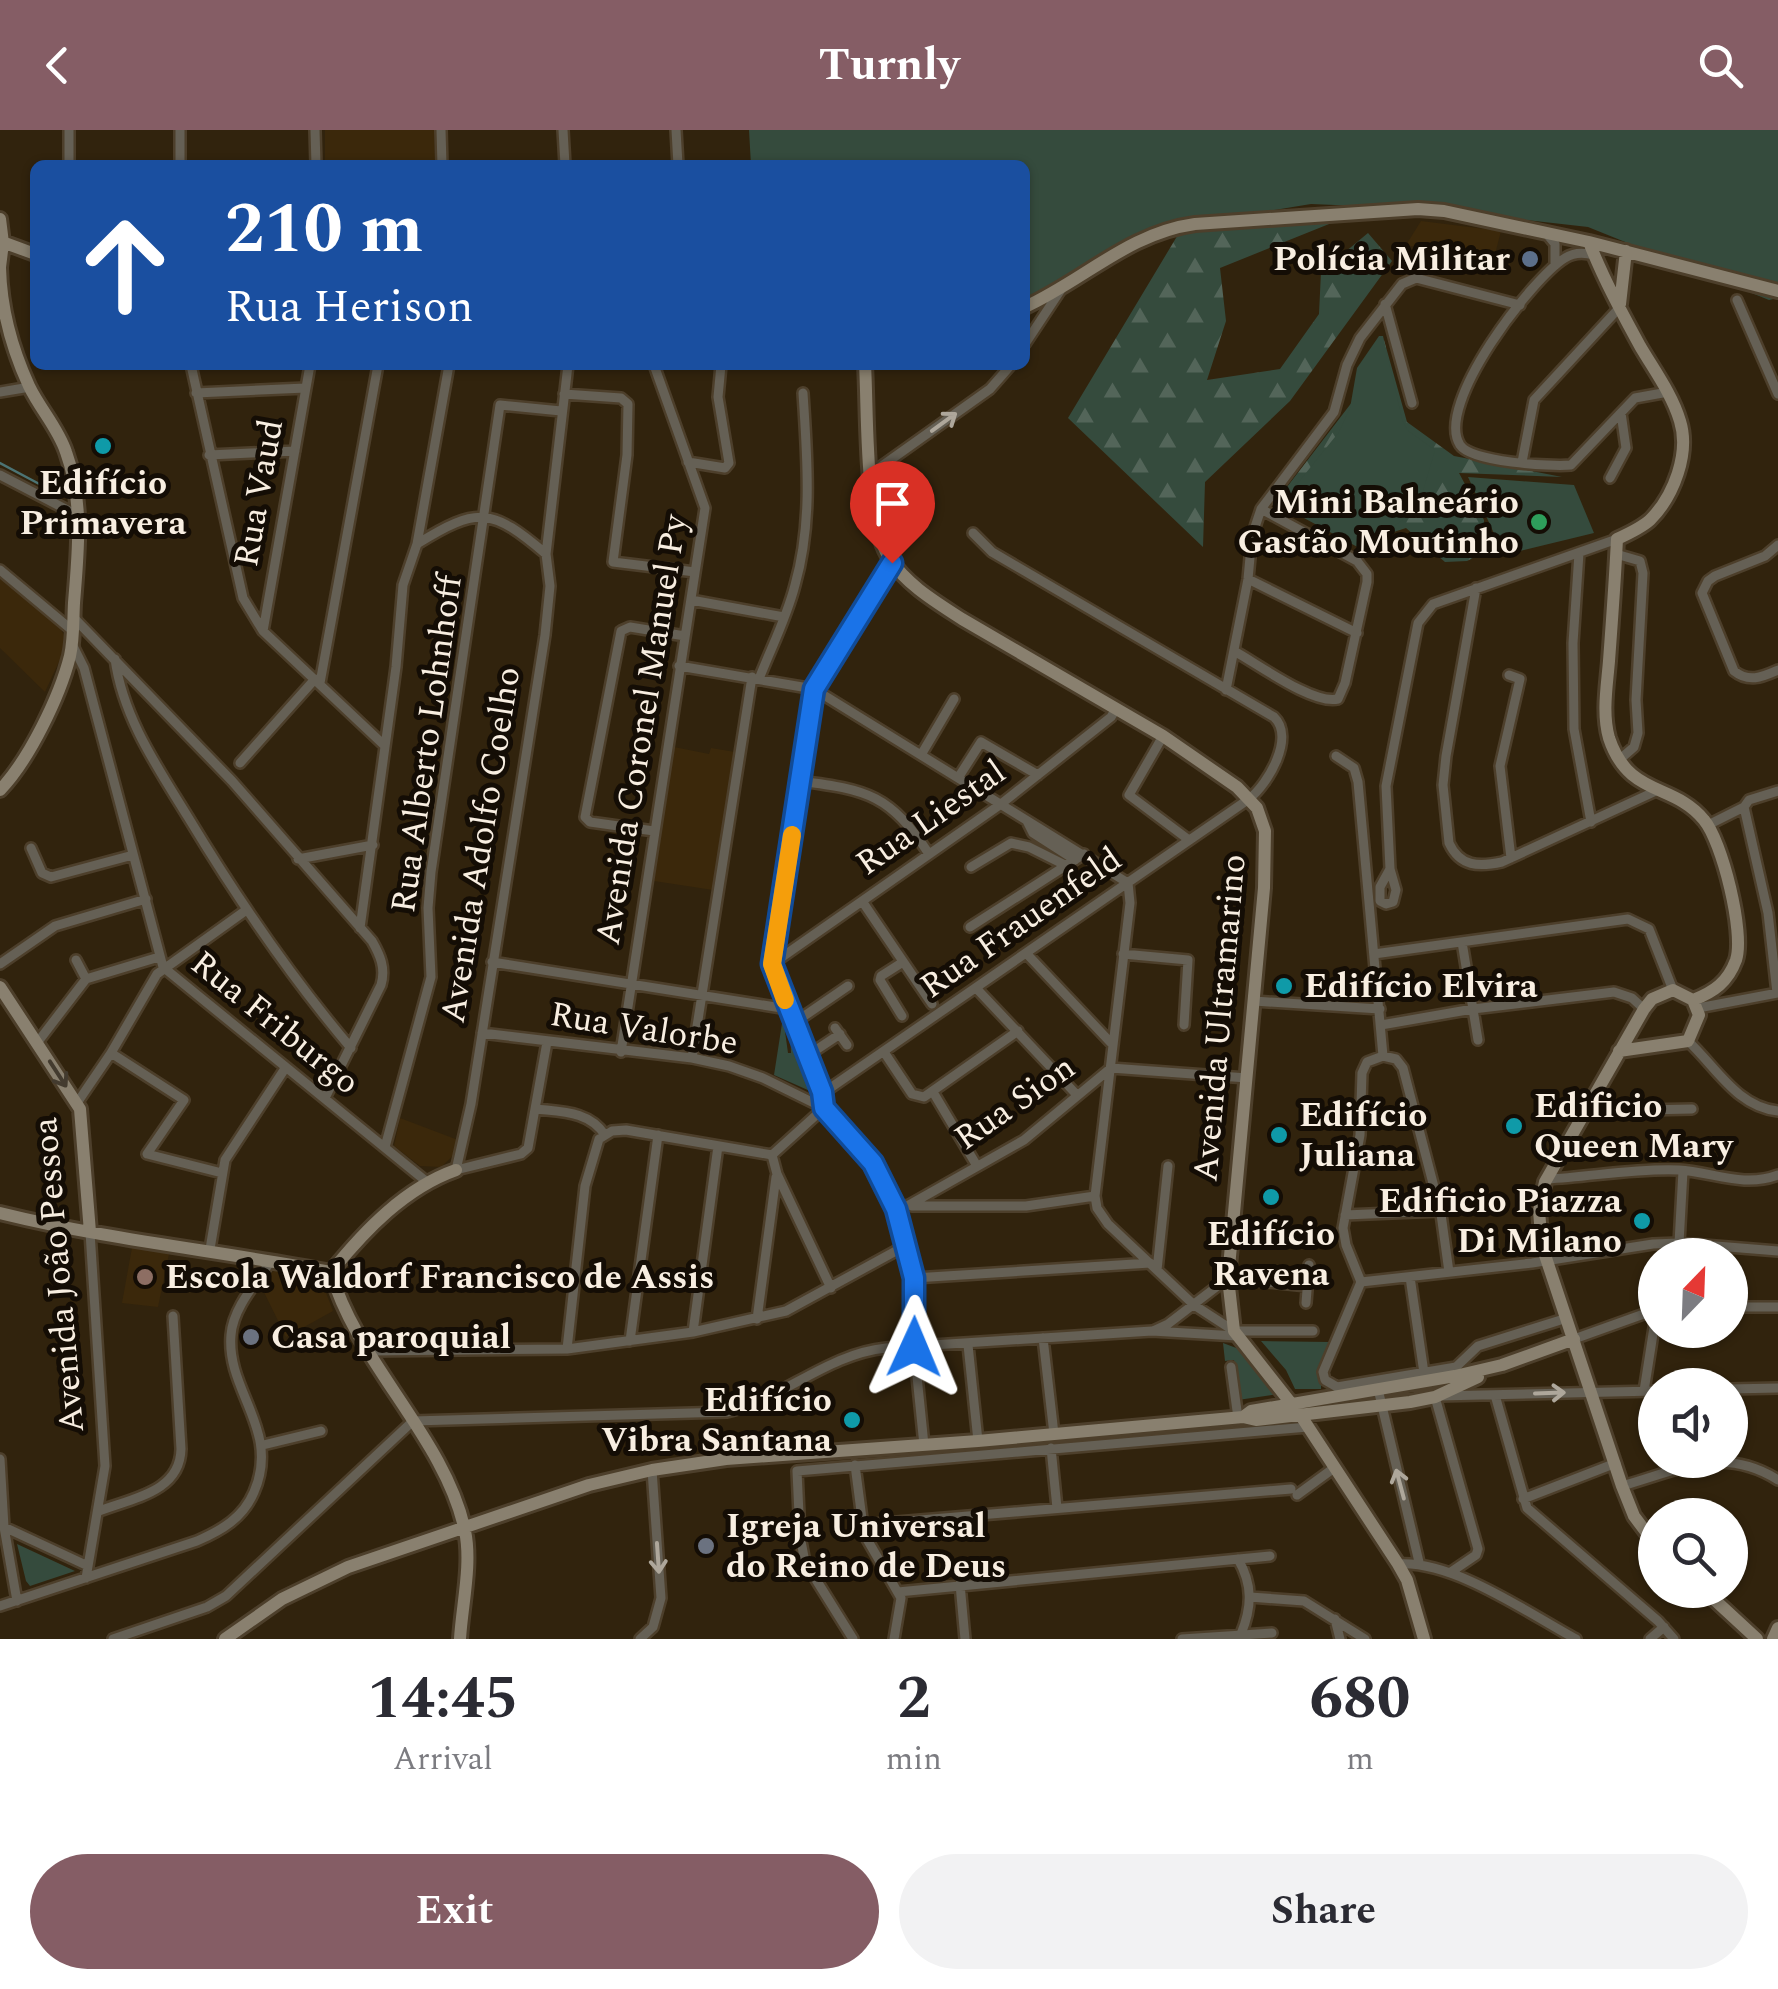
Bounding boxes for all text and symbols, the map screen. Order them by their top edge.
text: Turnly [819,31,959,100]
icon: back [30,38,85,93]
icon: search [1693,38,1748,93]
text: 210 m [225,177,423,283]
icon: ahead [60,200,190,330]
place label: Polícia Militar [1273,233,1510,286]
marker: Polícia Militar [1519,248,1541,270]
text: Rua Herison [225,273,473,342]
one-way arrow [930,412,957,433]
street label: Rua Vaud [220,415,298,571]
marker: Edifício Primavera [92,435,114,457]
place label: Edifício Primavera [20,457,186,550]
pin [850,461,935,564]
icon: arrive [865,476,920,531]
place label: Mini Balneário Gastão Moutinho [1238,476,1519,569]
street label: Avenida Coronel Manuel Py [582,510,702,949]
marker: Mini Balneário Gastão Moutinho [1528,511,1550,533]
street label: Rua Alberto Lohnhoff [377,569,477,916]
street label: Avenida Adolfo Coelho [427,663,535,1027]
street label: Rua Liestal [845,747,1017,889]
street label: Rua Frauenfeld [909,834,1133,1012]
street label: Avenida Ultramarino [1179,852,1261,1184]
street label: Rua Friburgo [179,938,371,1108]
place label: Edifício Elvira [1304,960,1538,1013]
marker: Edifício Elvira [1273,975,1295,997]
street label: Rua Valorbe [546,988,742,1070]
street label: Rua Sion [944,1042,1086,1164]
one-way arrow [47,1060,68,1088]
place label: Edificio Queen Mary [1534,1080,1734,1173]
place label: Edifício Juliana [1299,1089,1427,1182]
street label: Avenida João Pessoa [19,1115,99,1435]
marker: Edificio Queen Mary [1503,1115,1525,1137]
marker: Edifício Juliana [1268,1124,1290,1146]
place label: Edificio Piazza Di Milano [1378,1175,1622,1268]
marker: Edifício Ravena [1260,1186,1282,1208]
place label: Edifício Ravena [1207,1208,1335,1301]
marker: Edificio Piazza Di Milano [1631,1210,1653,1232]
north arrow [1638,1238,1748,1348]
map controls [1638,1238,1748,1608]
place label: Escola Waldorf Francisco de Assis [165,1251,715,1304]
marker: Escola Waldorf Francisco de Assis [134,1266,156,1288]
position arrow [862,1295,966,1399]
place label: Casa paroquial [271,1311,511,1364]
marker: Casa paroquial [240,1326,262,1348]
button: sound [1638,1368,1748,1478]
place label: Edifício Vibra Santana [601,1374,832,1467]
one-way arrow [1533,1384,1565,1403]
marker: Edifício Vibra Santana [841,1409,863,1431]
one-way arrow [1389,1469,1408,1500]
button: search [1638,1498,1748,1608]
place label: Igreja Universal do Reino de Deus [726,1500,1006,1593]
marker: Igreja Universal do Reino de Deus [695,1535,717,1557]
one-way arrow [648,1541,667,1574]
text: 14:45 [368,1653,518,1745]
text: 2 [897,1653,931,1745]
text: 680 [1309,1653,1410,1745]
text: Arrival [393,1735,493,1784]
text: min [886,1735,942,1784]
text: m [1346,1735,1374,1784]
button: Exit [30,1854,879,1969]
button: Share [899,1854,1748,1969]

